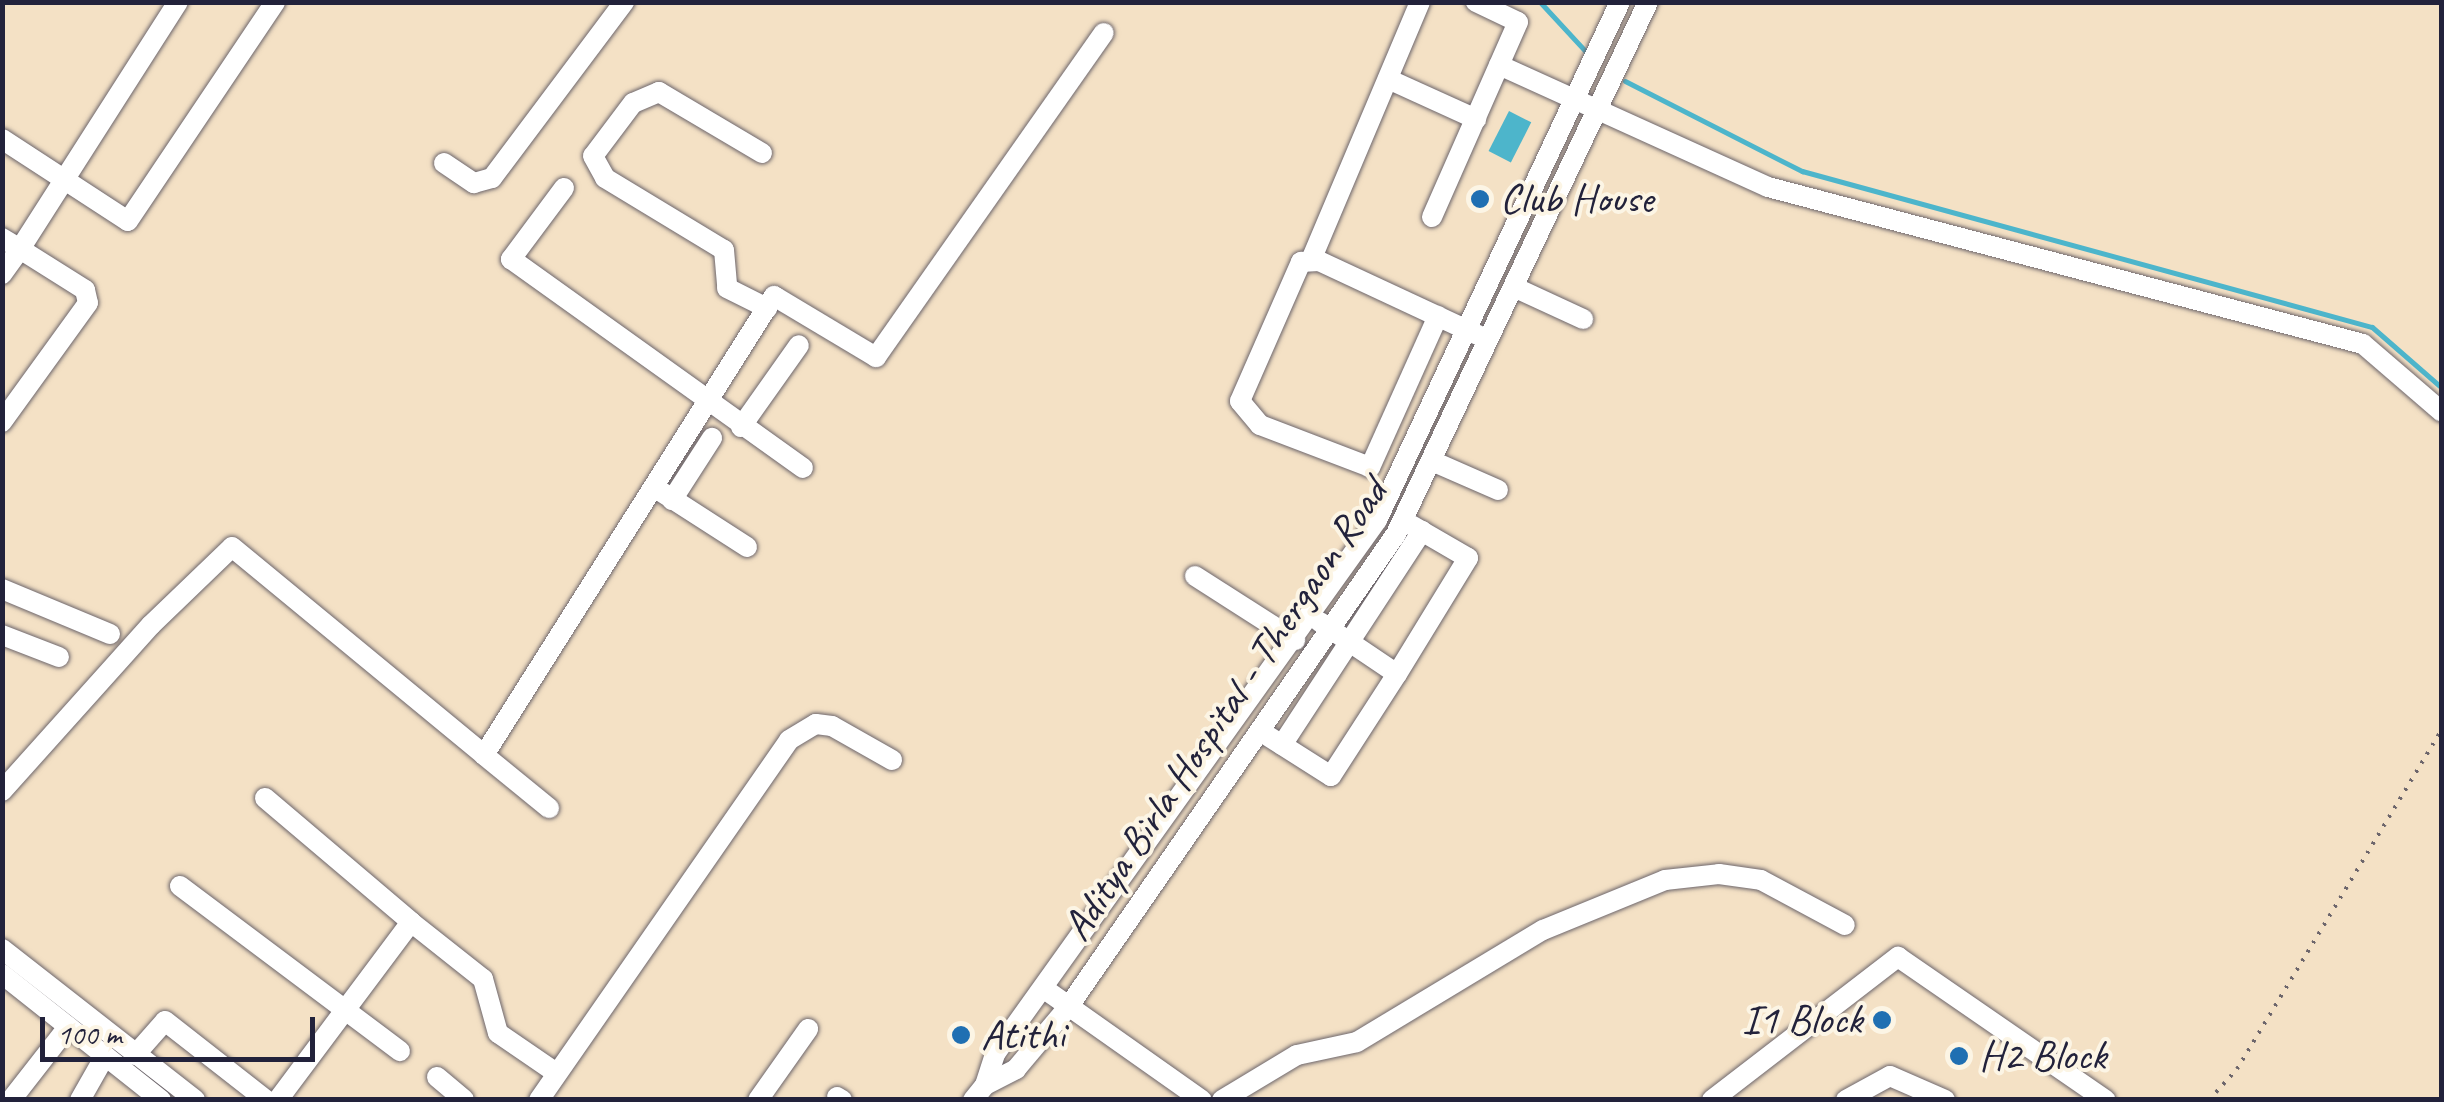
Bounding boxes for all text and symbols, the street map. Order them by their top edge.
place label: Club House [1500,174,1653,224]
marker: Club House [1469,188,1491,210]
street label: Aditya Birla Hospital - Thergaon Road [1052,471,1398,949]
place label: I1 Block [1742,995,1862,1045]
scale bar [45,997,320,1059]
marker: I1 Block [1871,1009,1893,1031]
place label: Atithi [981,1010,1065,1060]
text: 100 m [57,1015,122,1053]
marker: Atithi [950,1024,972,1046]
place label: H2 Block [1979,1031,2106,1081]
marker: H2 Block [1948,1045,1970,1067]

